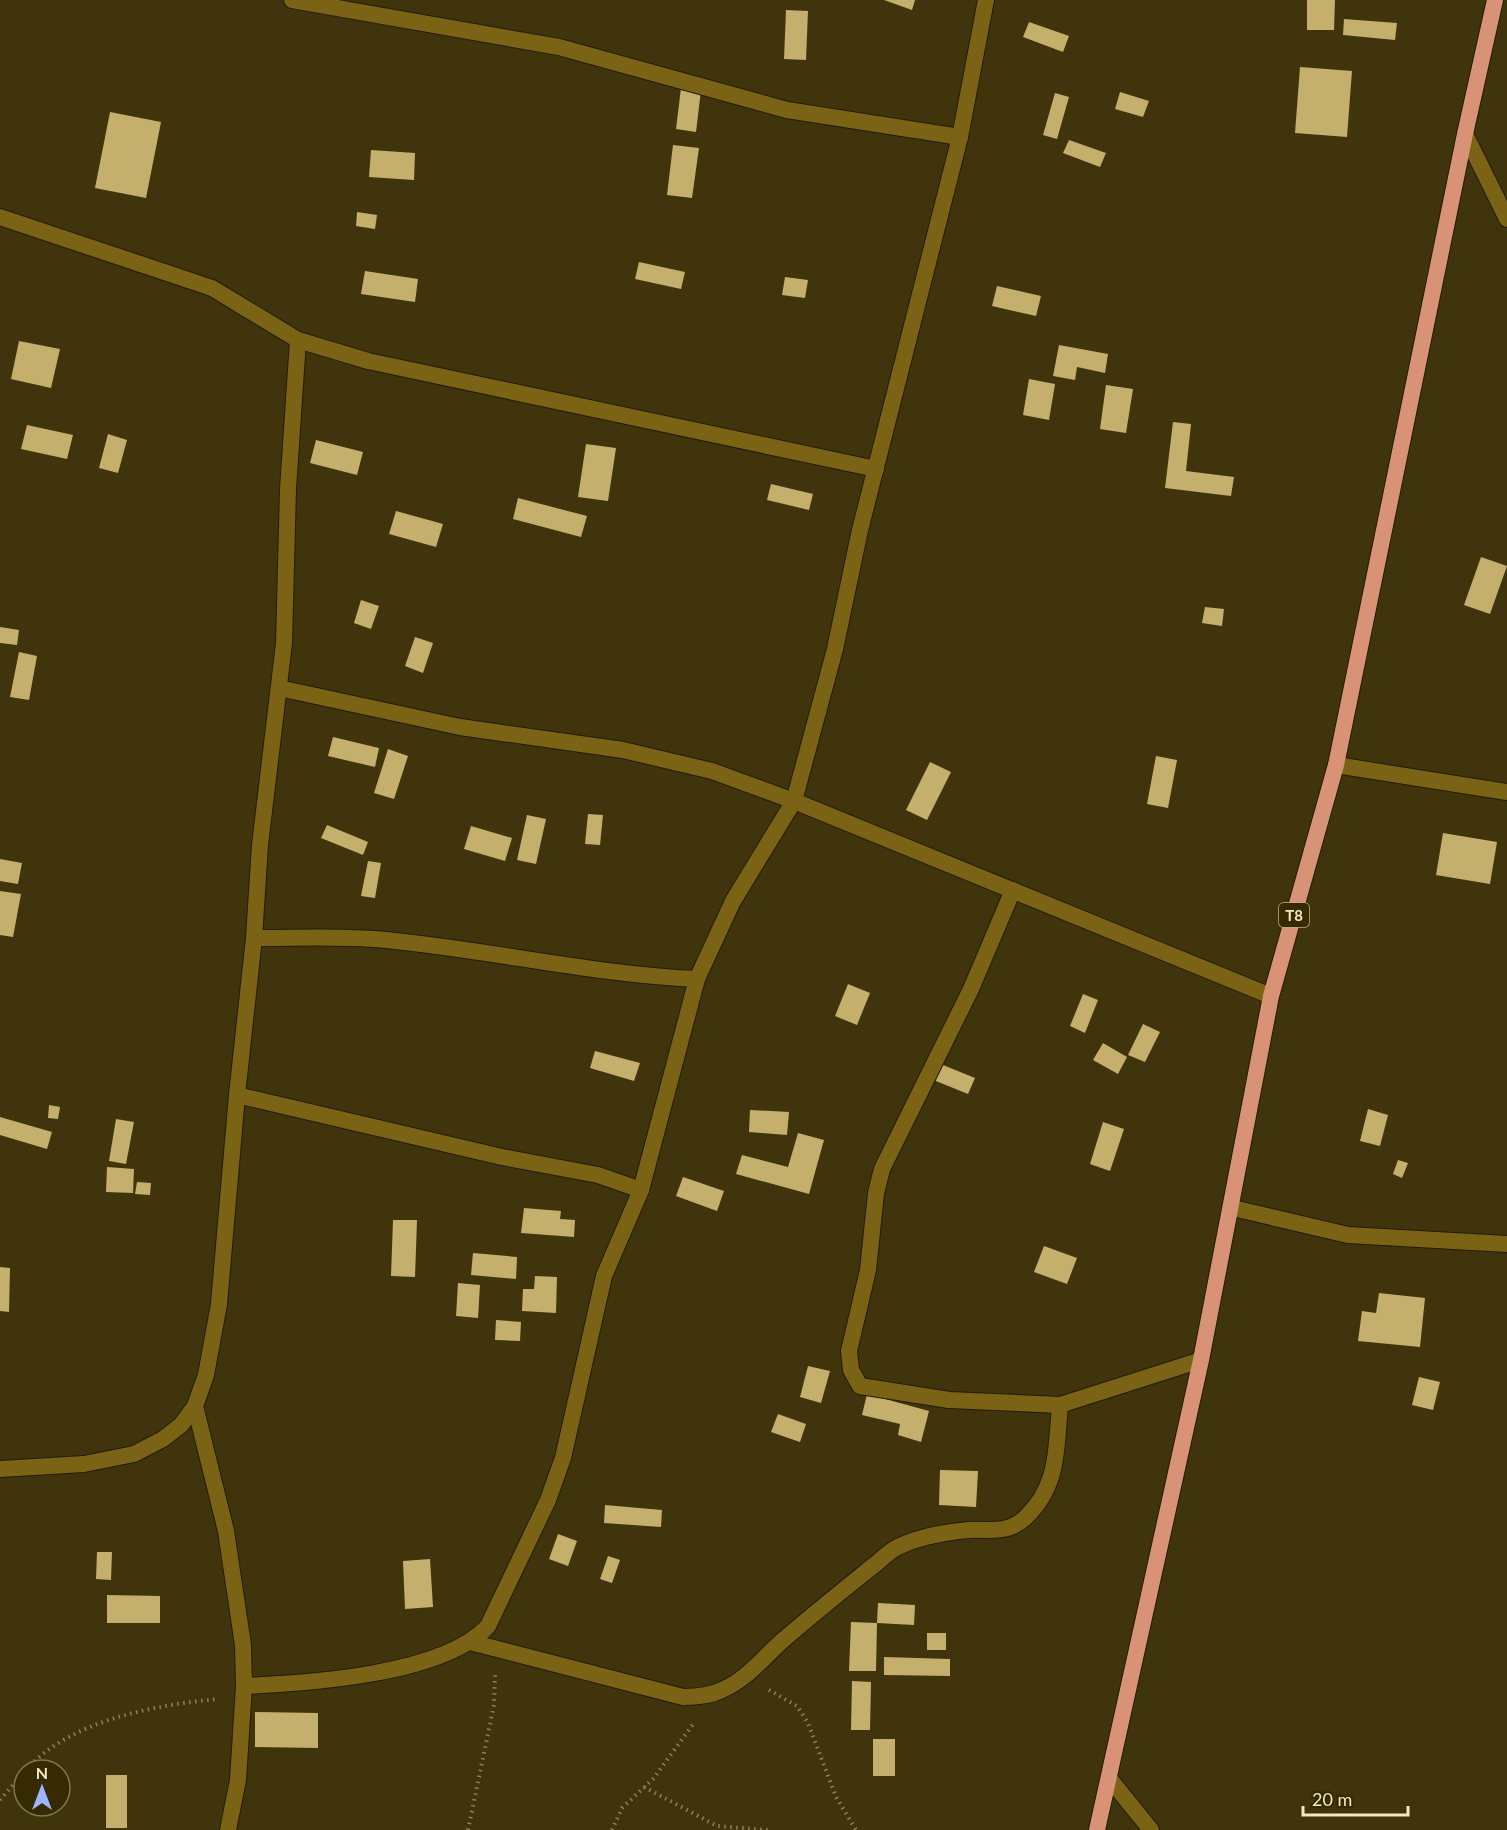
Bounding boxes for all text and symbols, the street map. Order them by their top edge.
road number: T8 [1279,903,1309,927]
north arrow [12,1758,72,1818]
text: N [36,1763,48,1782]
scale bar [1303,1779,1408,1817]
text: 20 m [1312,1788,1352,1810]

